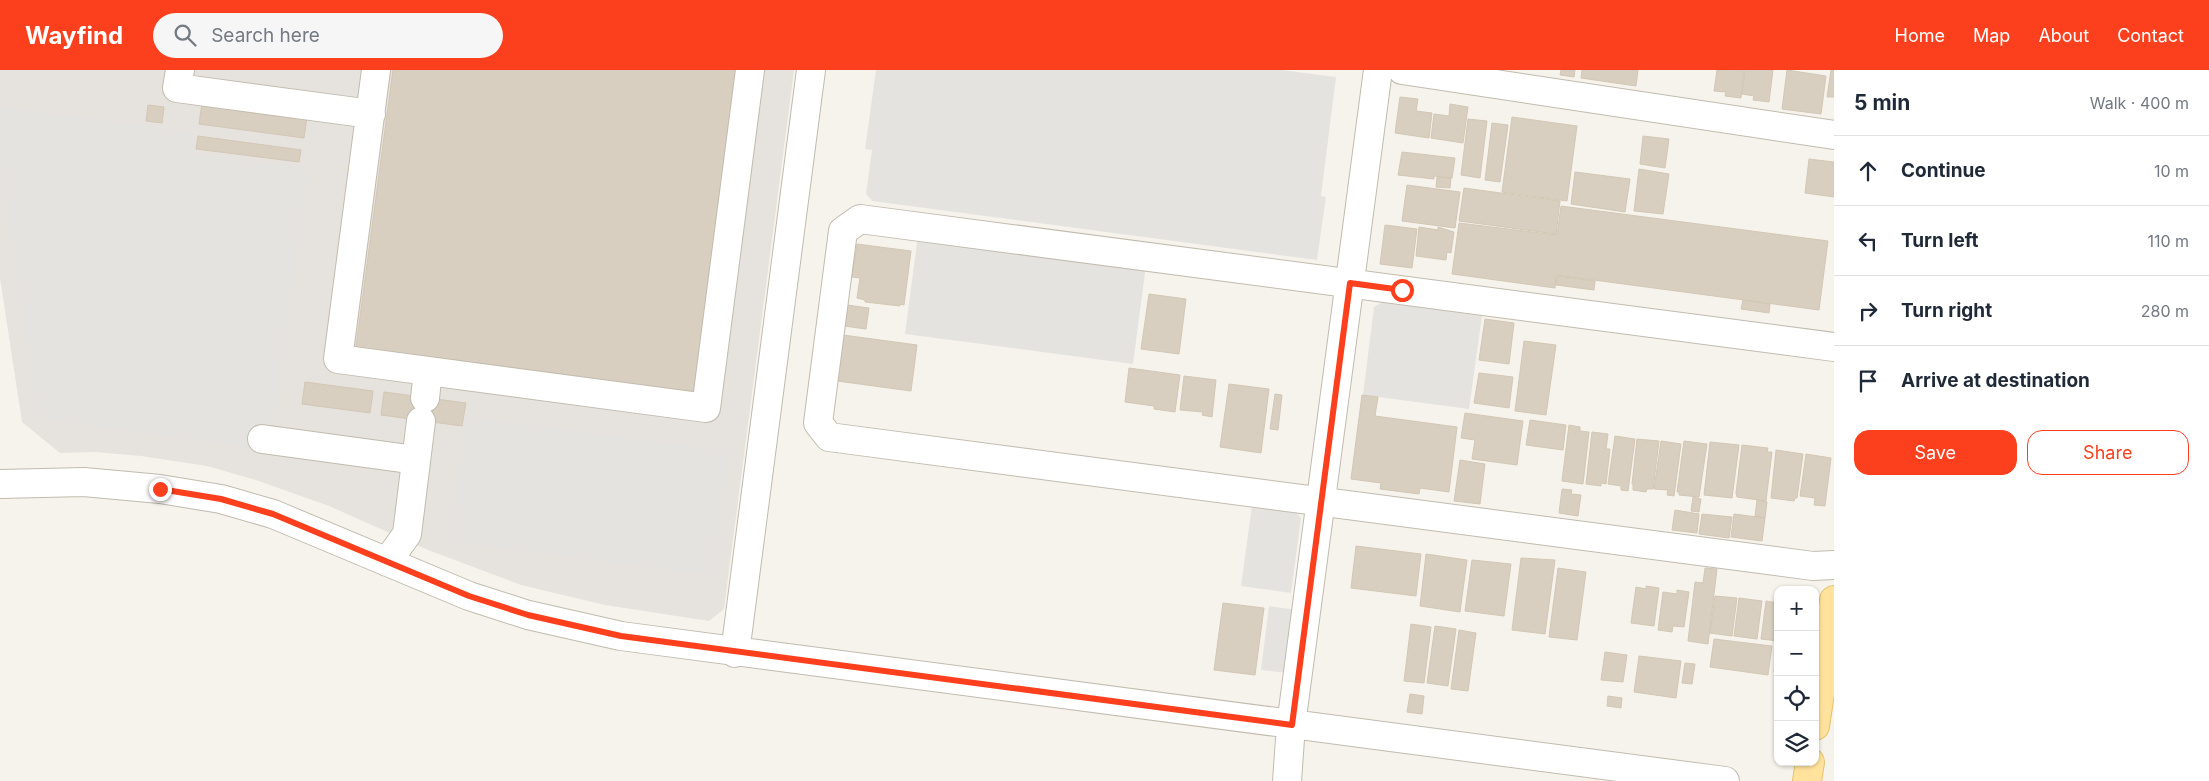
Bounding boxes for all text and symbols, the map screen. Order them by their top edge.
search box [153,13,503,58]
text: Wayfind [25,21,123,50]
icon: search [171,21,199,49]
text: Search here [211,24,320,47]
text: Home [1895,25,1945,46]
text: Map [1973,25,2010,46]
text: About [2038,25,2089,46]
text: Contact [2117,25,2184,46]
text: 5 min [1854,90,1910,115]
text: Walk · 400 m [2090,93,2189,113]
icon: ahead [1854,157,1882,185]
text: Continue [1901,159,1986,182]
text: 10 m [2154,161,2189,181]
icon: left [1854,227,1882,255]
text: Turn left [1901,229,1979,252]
text: 110 m [2147,231,2189,251]
route start [1391,279,1414,302]
icon: right [1854,297,1882,325]
text: Turn right [1901,299,1992,322]
text: 280 m [2141,301,2189,321]
icon: arrive [1854,367,1882,395]
text: Arrive at destination [1901,369,2090,392]
button: Save [1854,430,2017,475]
button: Share [2027,430,2189,475]
route end [149,478,172,501]
map controls [1774,586,1819,766]
button: + [1774,586,1819,631]
button: − [1774,631,1819,676]
button: locate [1774,676,1819,721]
button: layers [1774,721,1819,766]

